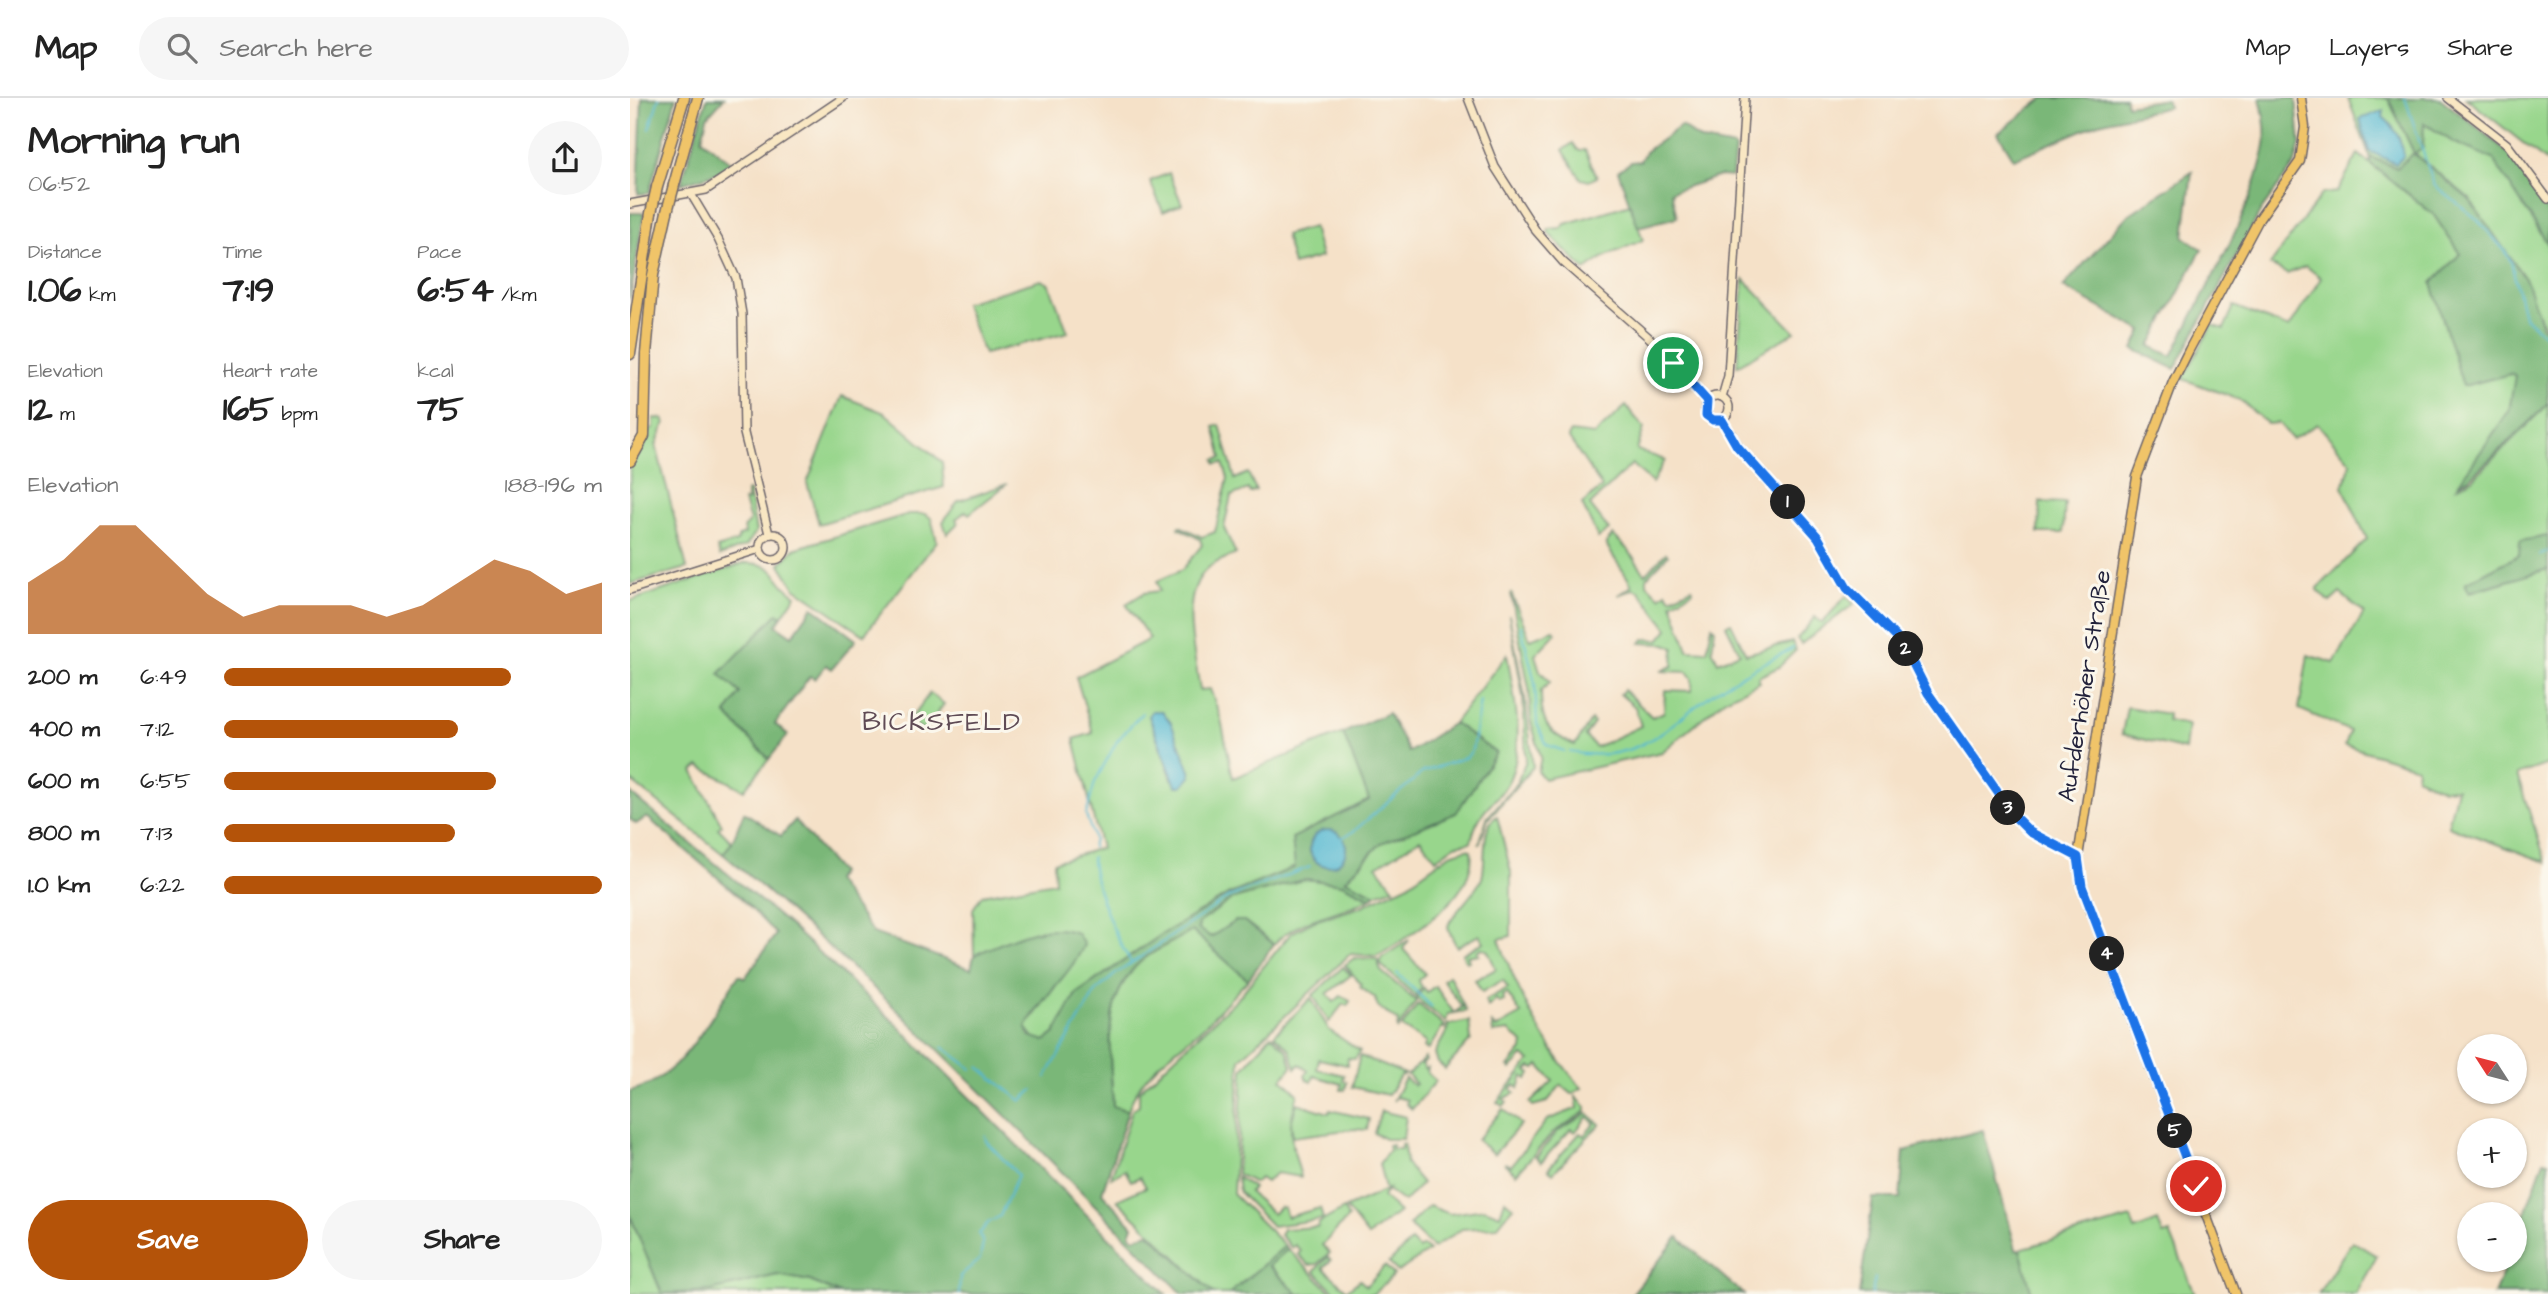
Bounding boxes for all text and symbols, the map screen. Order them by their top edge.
search box [139,17,629,80]
text: Map [35,25,97,71]
icon: search [163,29,201,67]
text: Search here [219,30,373,66]
text: Map [2246,31,2291,65]
text: Layers [2329,31,2409,65]
text: Share [2447,31,2513,65]
text: Morning run [28,116,240,168]
button: share [528,121,602,195]
text: 06:52 [28,168,90,200]
text: Distance [28,239,102,266]
text: Time [223,239,262,266]
text: Pace [417,239,461,266]
text: 1.06 [28,266,81,315]
text: 7:19 [223,266,274,315]
text: 6:54 [417,266,494,315]
text: km [81,282,116,309]
text: /km [494,282,536,309]
pin [1643,333,1703,393]
icon: arrive [1654,344,1692,382]
text: Elevation [28,358,103,385]
text: Heart rate [223,358,318,385]
text: kcal [417,358,454,385]
text: 12 [28,385,53,434]
text: 165 [223,385,274,434]
text: 75 [417,385,464,434]
text: m [53,401,75,428]
text: bpm [274,401,318,428]
text: Elevation [28,469,119,501]
text: 188–196 m [505,469,602,501]
pin: 1 [1770,484,1806,520]
text: 1 [1786,488,1789,515]
street label: Aufderhöher Straße [2050,568,2120,804]
pin: 2 [1888,632,1924,666]
text: 2 [1900,635,1911,662]
text: 200 m [28,661,97,693]
text: 6:49 [140,661,187,693]
district label: BICKSFELD [862,704,1022,740]
text: 400 m [28,713,100,745]
text: 7:12 [140,713,174,745]
text: 600 m [28,765,99,797]
text: 6:55 [140,765,191,797]
pin: 3 [1990,790,2026,826]
text: 3 [2003,794,2012,821]
text: 800 m [28,817,99,849]
text: 7:13 [140,817,173,849]
text: 1.0 km [28,869,90,901]
text: 6:22 [140,869,185,901]
pin: 4 [2090,936,2124,972]
text: 4 [2100,940,2113,967]
north arrow [2457,1034,2527,1104]
map controls [2457,1034,2527,1272]
pin: 5 [2158,1114,2192,1148]
text: 5 [2168,1117,2181,1144]
button: + [2457,1118,2527,1188]
pin [2166,1156,2226,1216]
icon: check [2177,1167,2215,1205]
button: Save [28,1200,308,1280]
button: Share [322,1200,602,1280]
button: − [2457,1202,2527,1272]

